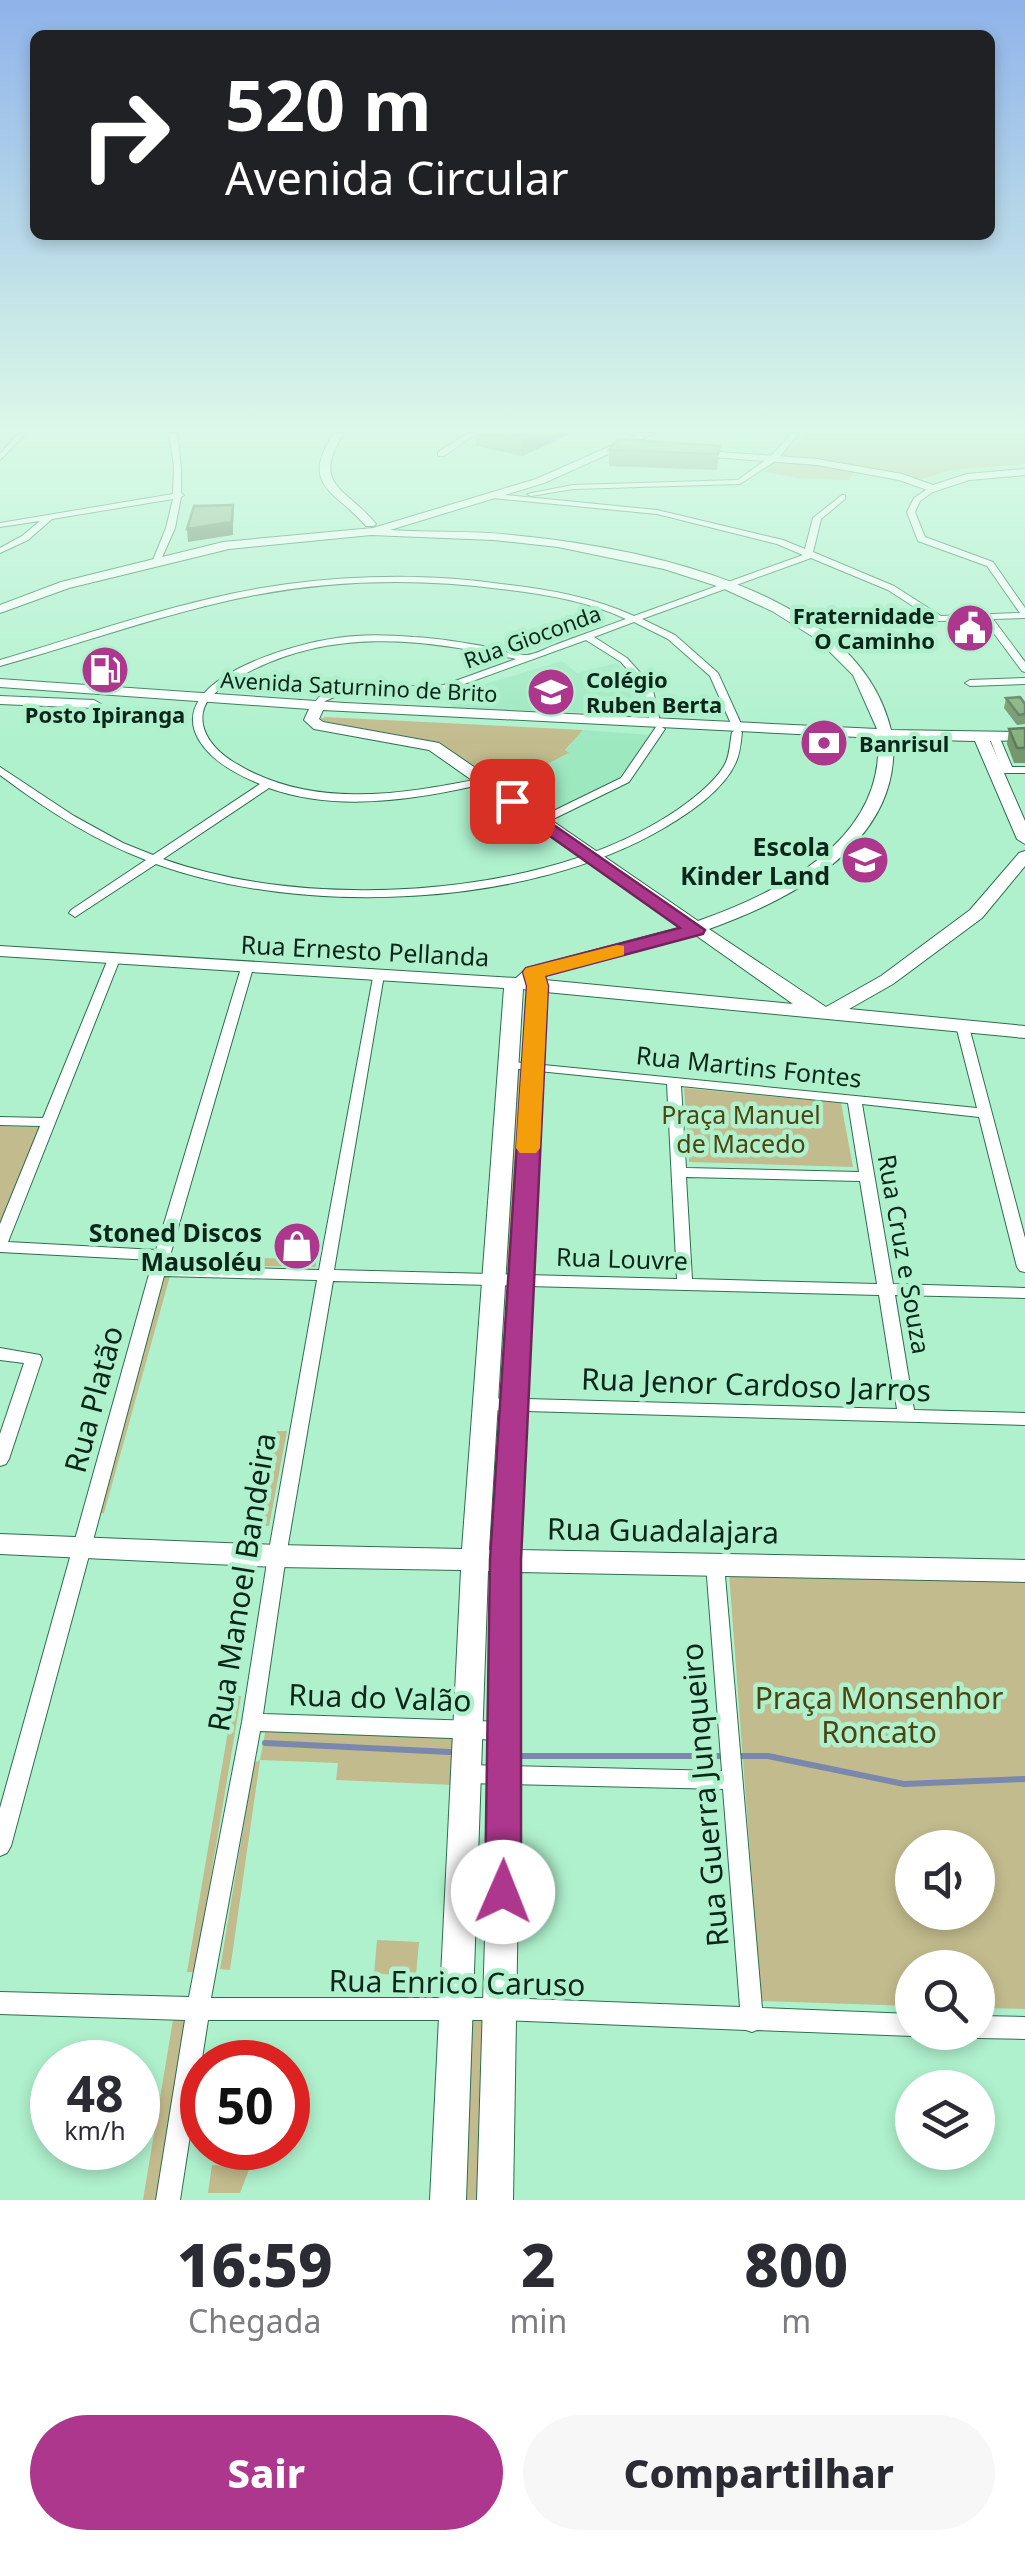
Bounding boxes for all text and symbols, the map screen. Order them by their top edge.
text: 520 m [225,56,432,152]
icon: right [60,70,190,200]
text: Avenida Circular [225,147,569,208]
street label: Rua Gioconda [459,597,605,675]
place label: Fraternidade O Caminho [793,600,935,655]
public building icon: Fraternidade O Caminho [944,602,996,654]
fuel station icon: Posto Ipiranga [79,644,131,696]
street label: Avenida Saturnino de Brito [220,664,498,708]
place label: Colégio Ruben Berta [586,664,722,719]
school or university icon: Colégio Ruben Berta [525,666,577,718]
place label: Posto Ipiranga [25,699,185,729]
bank icon: Banrisul [798,717,850,769]
place label: Banrisul [859,728,949,758]
pin [470,759,555,844]
icon: arrive [485,774,540,829]
place label: Escola Kinder Land [680,829,830,892]
school or university icon: Escola Kinder Land [839,834,891,886]
street label: Rua Ernesto Pellanda [240,927,490,973]
street label: Rua Martins Fontes [635,1037,863,1095]
park label: Praça Manuel de Macedo [661,1097,821,1160]
street label: Rua Cruz e Souza [871,1152,939,1356]
place label: Stoned Discos Mausoléu [89,1215,262,1278]
shop icon: Stoned Discos Mausoléu [271,1220,323,1272]
street label: Rua Louvre [556,1239,688,1277]
street label: Rua Platão [54,1321,132,1477]
street label: Rua Jenor Cardoso Jarros [580,1357,932,1411]
street label: Rua Manoel Bandeira [197,1430,285,1734]
street label: Rua Guadalajara [547,1507,779,1553]
street label: Rua Guerra Junqueiro [670,1641,738,1949]
street label: Rua do Valão [288,1673,472,1721]
park label: Praça Monsenhor Roncato [755,1677,1003,1752]
map controls [895,1830,995,2170]
button: sound [895,1830,995,1930]
position arrow [451,1840,555,1944]
button: search [895,1950,995,2050]
street label: Rua Enrico Caruso [328,1959,586,2005]
speed limit sign: 50 [180,2040,310,2170]
text: 48 [66,2059,124,2127]
button: layers [895,2070,995,2170]
text: km/h [64,2113,126,2147]
text: 16:59 [177,2223,333,2305]
text: 2 [521,2223,556,2305]
text: 800 [744,2223,848,2305]
text: Chegada [188,2299,321,2342]
text: min [509,2299,567,2342]
text: m [781,2299,811,2342]
button: Sair [30,2415,503,2530]
button: Compartilhar [523,2415,995,2530]

